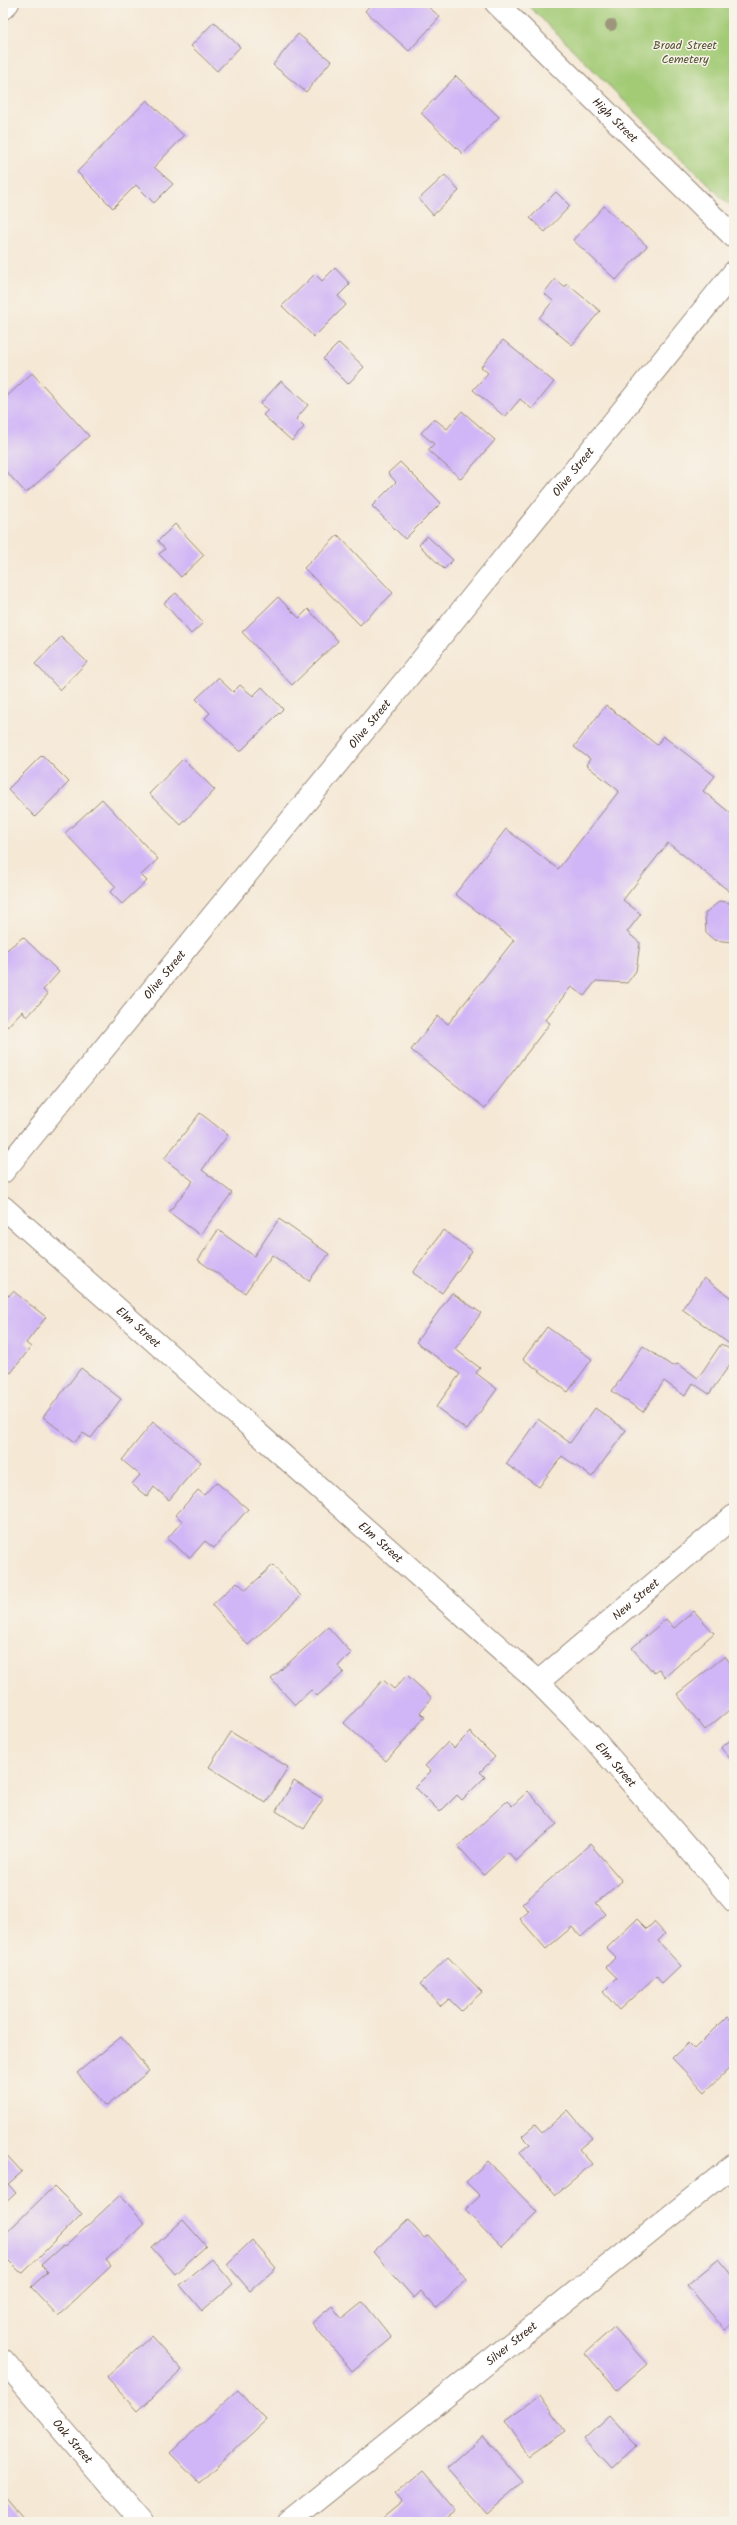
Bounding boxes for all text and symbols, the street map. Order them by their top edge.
park label: Broad Street Cemetery [653,36,717,69]
street label: High Street [588,93,643,148]
street label: Olive Street [547,443,599,501]
street label: Olive Street [344,695,396,753]
street label: Olive Street [138,946,191,1003]
street label: Elm Street [112,1302,165,1353]
street label: Elm Street [354,1517,408,1568]
street label: New Street [608,1573,664,1625]
street label: Elm Street [591,1738,641,1792]
street label: Silver Street [481,2317,542,2370]
street label: Oak Street [48,2415,98,2468]

